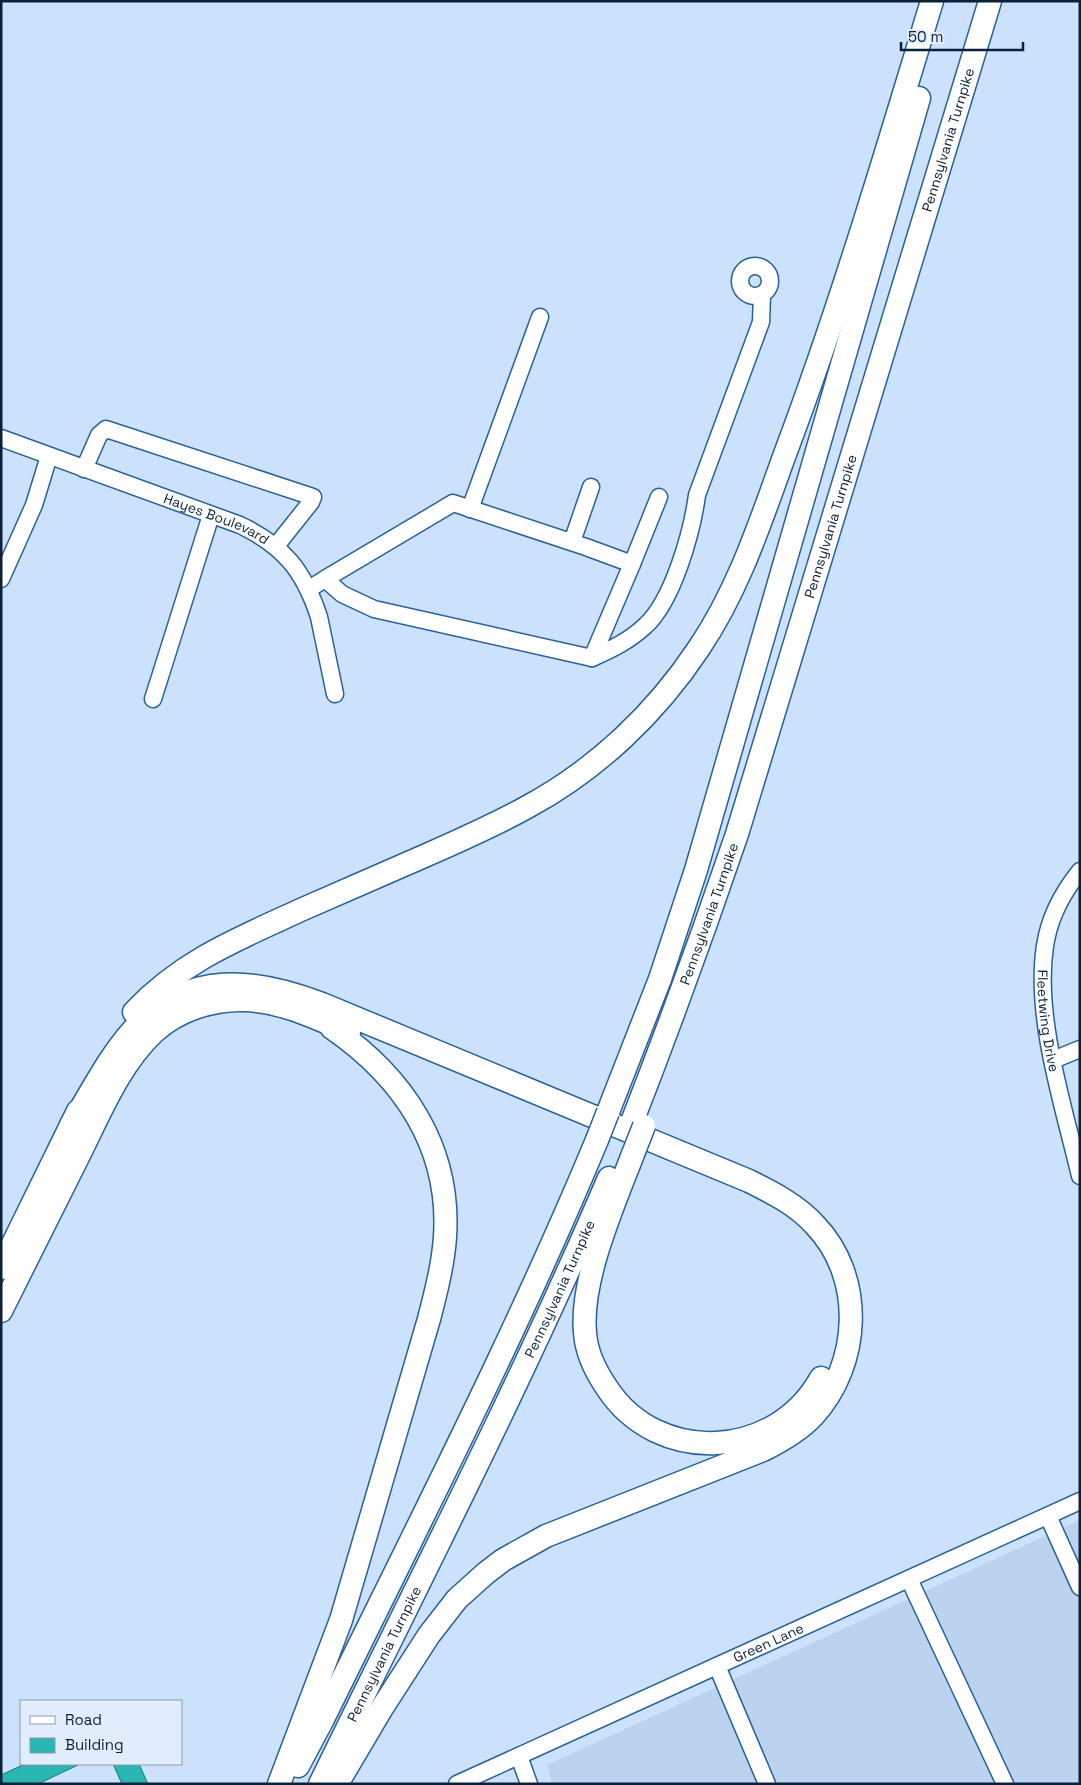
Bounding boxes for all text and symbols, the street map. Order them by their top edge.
scale bar [901,20,1024,52]
text: 50 m [908,27,943,46]
street label: Pennsylvania Turnpike [918,66,978,214]
street label: Pennsylvania Turnpike [800,452,861,601]
street label: Hayes Boulevard [161,489,273,548]
street label: Pennsylvania Turnpike [676,840,742,987]
street label: Fleetwing Drive [1034,969,1063,1074]
street label: Pennsylvania Turnpike [520,1217,599,1361]
street label: Pennsylvania Turnpike [343,1583,425,1725]
street label: Green Lane [730,1619,807,1666]
legend [20,1700,182,1765]
text: Road [65,1710,102,1729]
text: Building [65,1735,124,1754]

